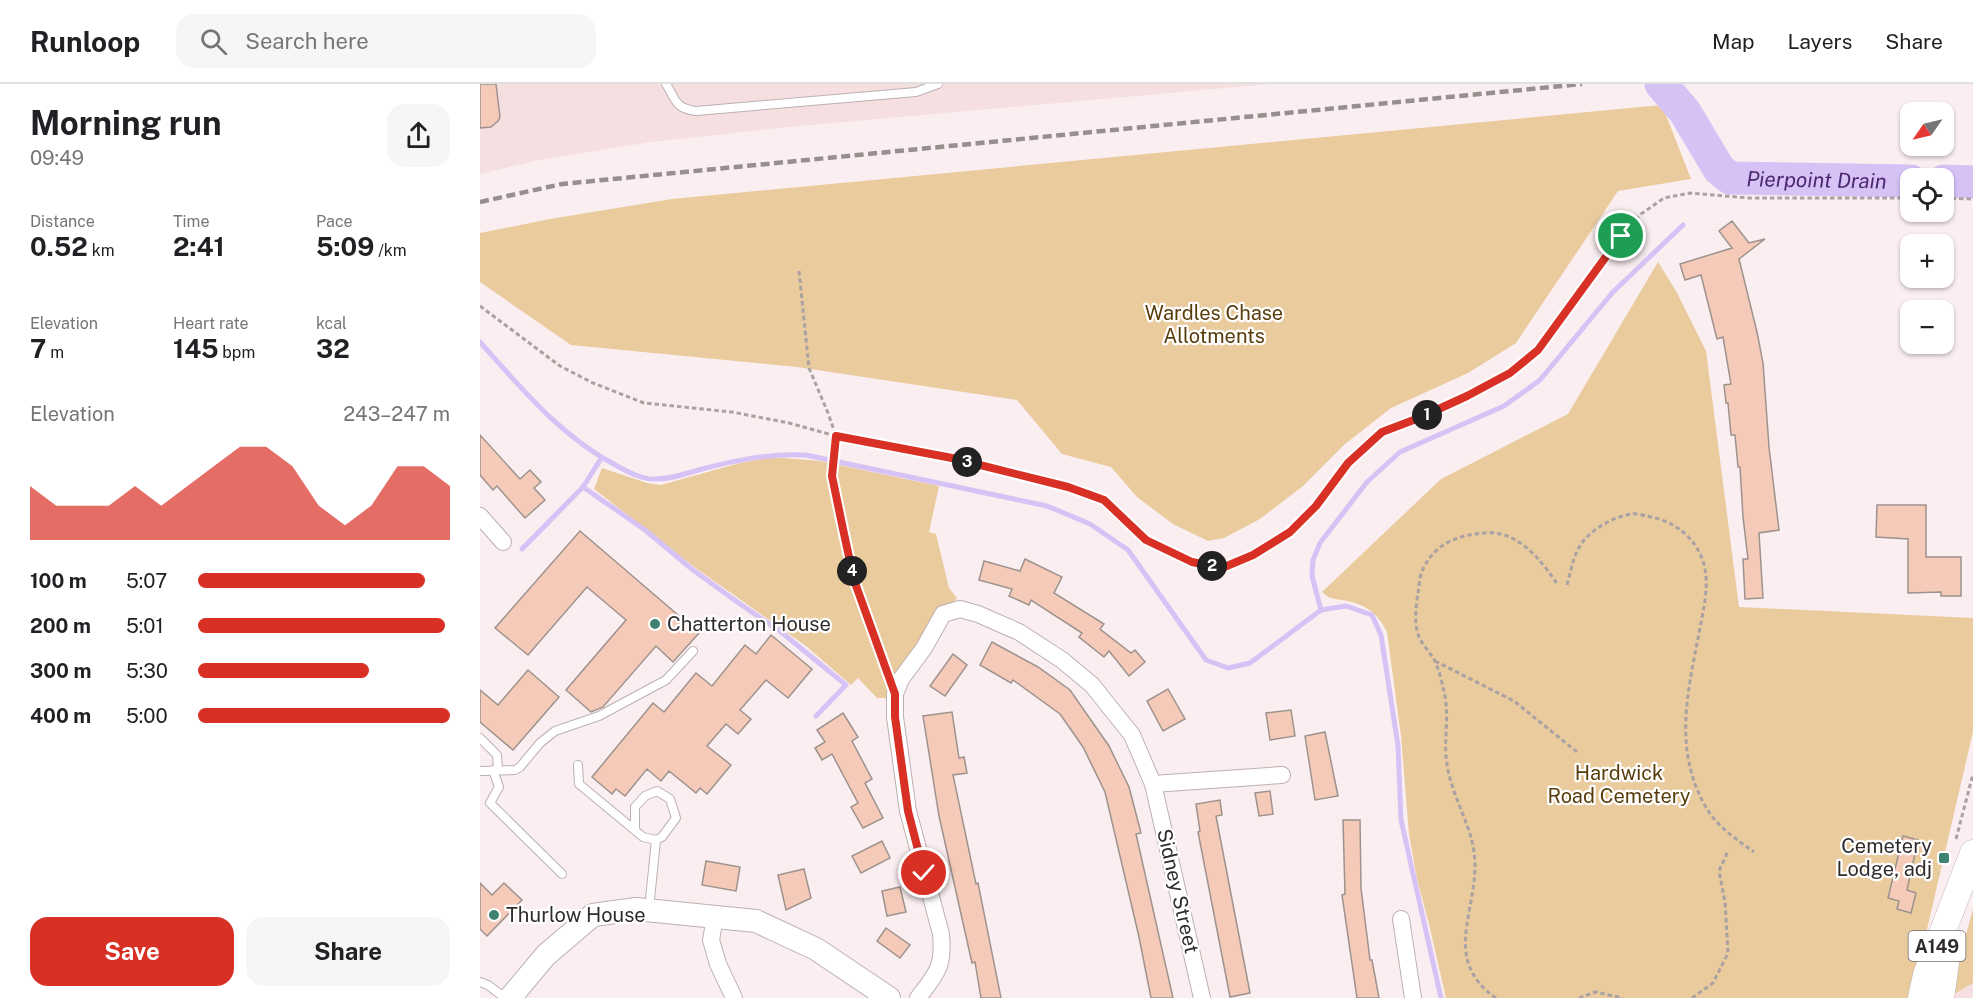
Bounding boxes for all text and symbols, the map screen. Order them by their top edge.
search box [176,14,596,68]
text: Runloop [30,25,140,58]
icon: search [197,25,230,58]
text: Search here [245,28,369,54]
text: Map [1712,29,1755,54]
text: Layers [1788,29,1852,54]
text: Share [1885,29,1943,54]
north arrow [1900,102,1954,156]
map controls [1900,102,1954,354]
text: Morning run [30,104,222,142]
button: share [387,104,450,167]
text: 09:49 [30,146,84,170]
water label: Pierpoint Drain [1746,166,1887,193]
button: locate [1900,168,1954,222]
pin [1595,210,1646,261]
text: Distance [30,212,95,231]
text: Time [173,212,209,231]
text: Pace [316,212,353,231]
icon: arrive [1604,219,1637,252]
text: 0.52 [30,231,88,262]
text: 2:41 [173,231,225,262]
text: 5:09 [316,231,374,262]
button: + [1900,234,1954,288]
text: km [88,241,115,260]
text: /km [374,241,407,260]
button: − [1900,300,1954,354]
park label: Wardles Chase Allotments [1145,301,1283,348]
text: Elevation [30,314,98,333]
text: Heart rate [173,314,249,333]
text: kcal [316,314,347,333]
text: 7 [30,333,46,364]
text: 145 [173,333,218,364]
text: 32 [316,333,350,364]
text: m [46,343,64,362]
text: bpm [218,343,255,362]
pin: 1 [1412,400,1442,430]
text: Elevation [30,402,115,426]
text: 243–247 m [343,402,450,426]
text: 1 [1424,405,1430,424]
pin: 3 [952,447,982,477]
text: 3 [962,452,972,471]
pin: 2 [1197,551,1227,581]
pin: 4 [837,556,867,586]
text: 2 [1207,556,1217,575]
text: 4 [847,561,857,580]
text: 100 m [30,569,87,593]
text: 5:07 [126,569,167,593]
place label: Chatterton House [667,612,831,636]
text: 200 m [30,614,91,638]
text: 5:01 [126,614,164,638]
marker: Chatterton House [648,617,662,631]
text: 300 m [30,659,91,683]
text: 5:30 [126,659,168,683]
text: 400 m [30,704,91,728]
text: 5:00 [126,704,168,728]
park label: Hardwick Road Cemetery [1547,761,1691,808]
street label: Sidney Street [1152,826,1204,956]
place label: Cemetery Lodge, adj [1836,834,1932,881]
pin [898,847,949,898]
marker: Cemetery Lodge, adj [1937,851,1951,865]
icon: check [907,856,940,889]
place label: Thurlow House [506,903,646,927]
marker: Thurlow House [487,908,501,922]
button: Save [30,917,234,986]
button: Share [246,917,450,986]
road number: A149 [1908,931,1966,961]

